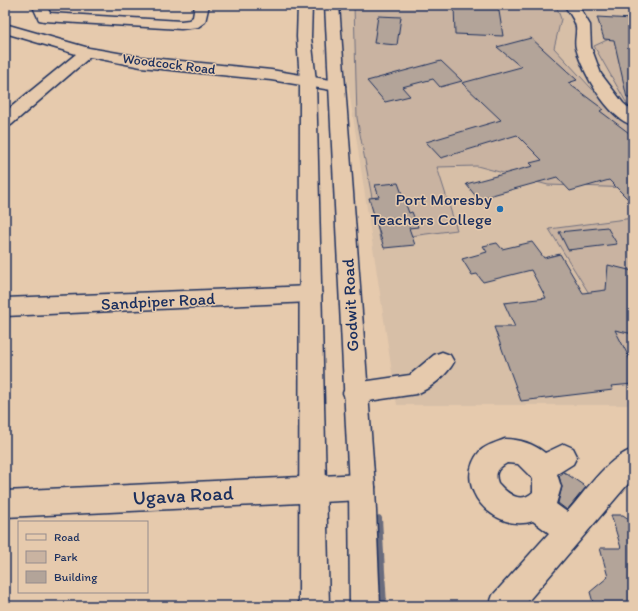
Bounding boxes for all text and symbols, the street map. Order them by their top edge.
street label: Woodcock Road [121,50,217,78]
place label: Port Moresby Teachers College [370,189,492,229]
marker: Port Moresby Teachers College [495,204,505,214]
street label: Godwit Road [338,257,362,352]
street label: Sandpiper Road [100,288,216,314]
street label: Ugava Road [132,480,234,510]
legend [18,521,148,593]
text: Road [54,530,80,544]
text: Park [54,550,78,564]
text: Building [54,570,98,584]

